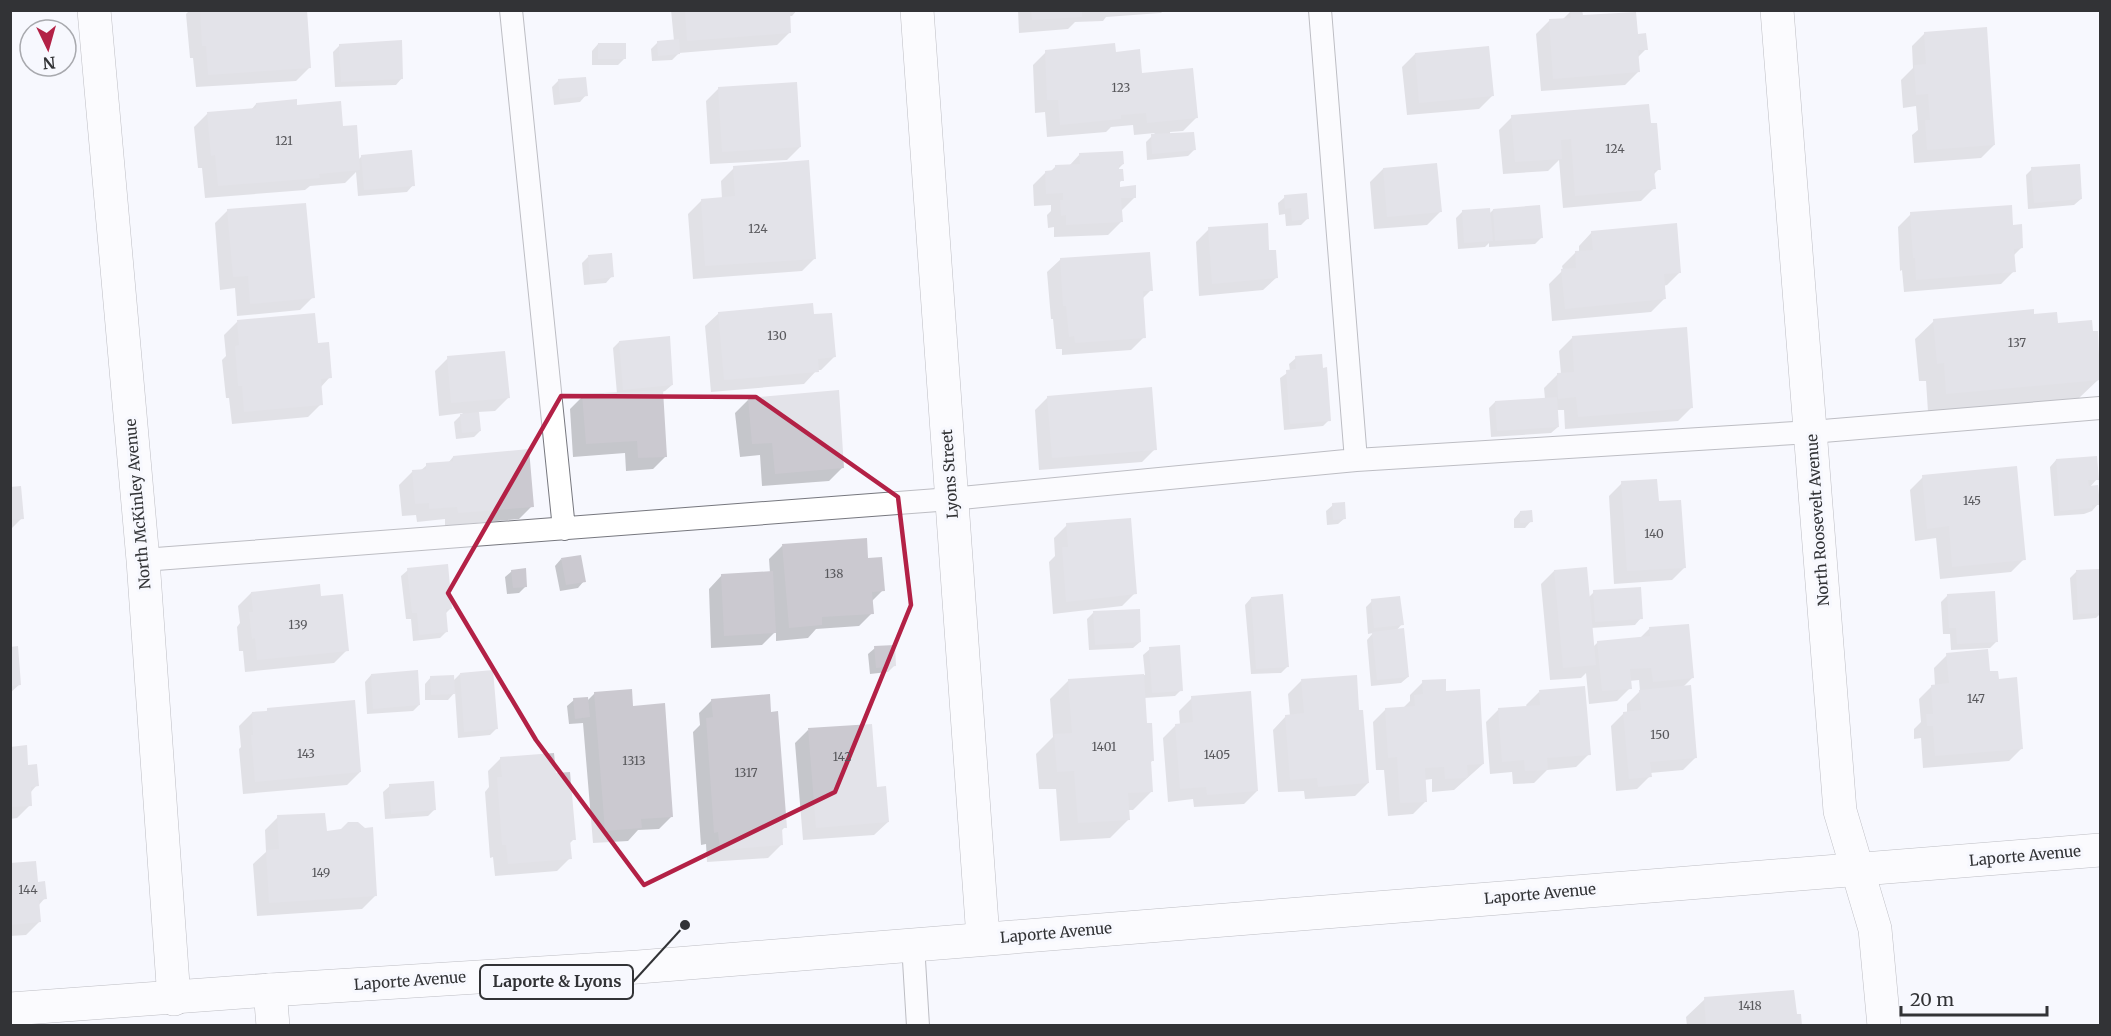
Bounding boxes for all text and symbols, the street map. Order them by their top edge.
north arrow [18,18,78,78]
text: N [42,52,56,73]
house number: 123 [1112,80,1131,95]
house number: 121 [275,133,293,148]
house number: 124 [1605,141,1625,156]
house number: 124 [748,221,768,236]
house number: 130 [767,328,787,343]
house number: 137 [2008,335,2026,350]
street label: North McKinley Avenue [121,418,154,590]
street label: Lyons Street [937,429,962,519]
street label: North Roosevelt Avenue [1802,433,1833,607]
house number: 145 [1963,493,1981,508]
house number: 140 [1644,526,1664,541]
house number: 138 [825,566,843,581]
house number: 139 [289,617,307,632]
house number: 147 [1967,691,1985,706]
house number: 150 [1650,727,1670,742]
house number: 1401 [1092,739,1117,754]
house number: 143 [297,746,315,761]
house number: 1405 [1204,747,1230,762]
house number: 142 [833,749,851,764]
house number: 1313 [622,753,646,768]
house number: 1317 [734,765,758,780]
street label: Laporte Avenue [1968,841,2082,870]
house number: 149 [312,865,330,880]
street label: Laporte Avenue [1483,879,1597,908]
house number: 144 [18,882,38,897]
street label: Laporte Avenue [999,918,1113,947]
callout: Laporte & Lyons [480,965,633,999]
street label: Laporte Avenue [353,967,467,994]
text: Laporte & Lyons [493,971,621,991]
scale bar [1901,979,2046,1017]
text: 20 m [1910,988,1954,1011]
house number: 1418 [1738,998,1762,1013]

